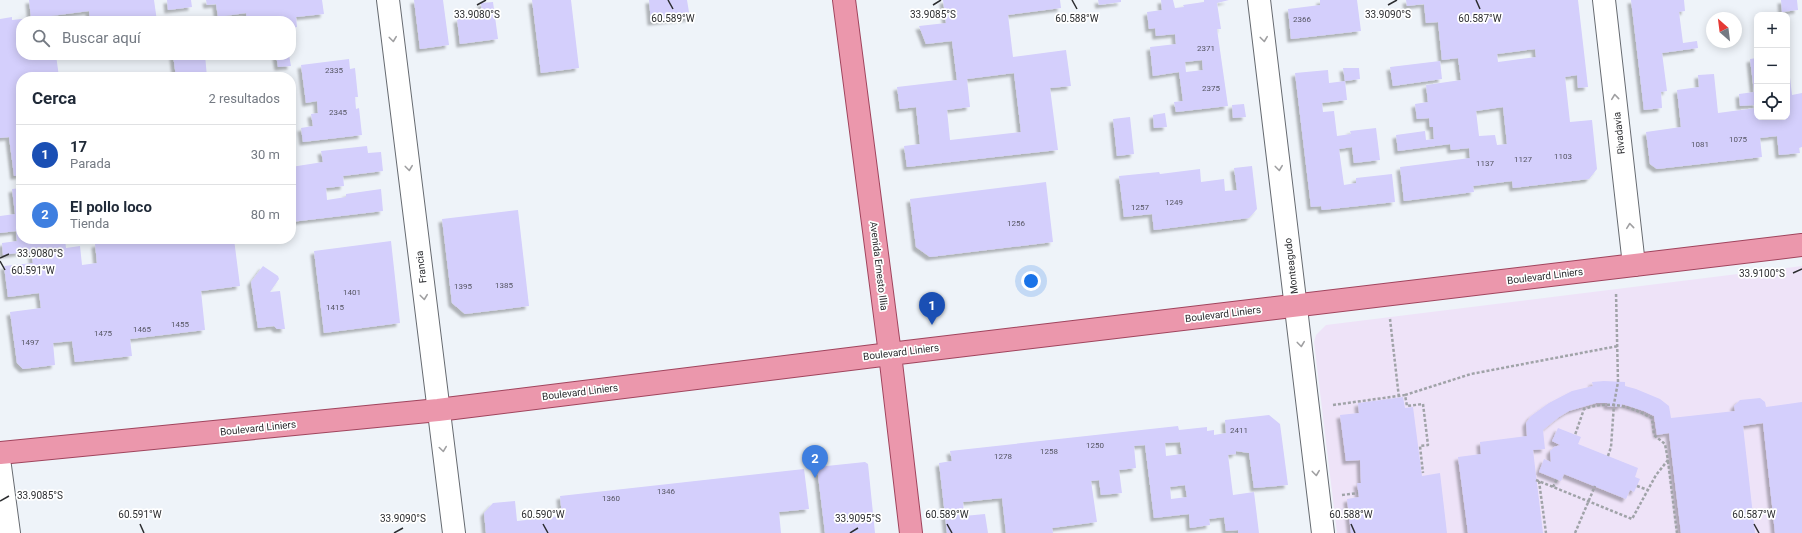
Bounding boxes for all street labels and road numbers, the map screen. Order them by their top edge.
street label: Rivadavia [1611,111,1627,155]
street label: Avenida Ernesto Illia [868,221,890,311]
street label: Monteagudo [1282,237,1300,295]
street label: Francia [414,250,428,284]
street label: Boulevard Liniers [1506,266,1584,286]
street label: Boulevard Liniers [1184,304,1262,324]
street label: Boulevard Liniers [862,342,940,362]
street label: Boulevard Liniers [541,382,619,402]
street label: Boulevard Liniers [219,419,297,437]

